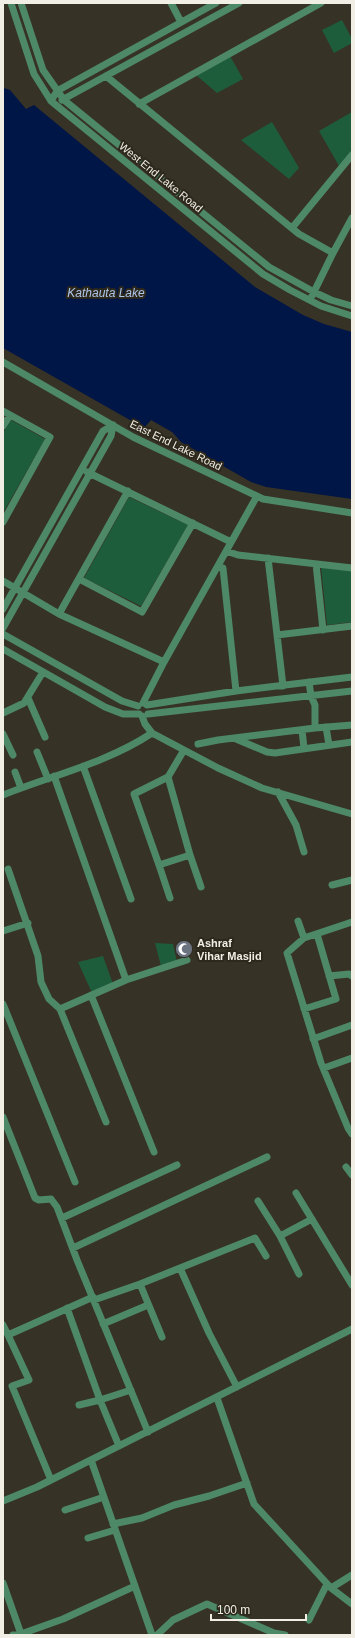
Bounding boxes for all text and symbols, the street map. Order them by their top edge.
street label: West End Lake Road [117,140,205,214]
water label: Kathauta Lake [67,286,145,300]
street label: East End Lake Road [128,417,224,473]
place label: Ashraf Vihar Masjid [197,937,262,962]
mosque icon: Ashraf Vihar Masjid [174,939,194,959]
scale bar [211,1596,306,1622]
text: 100 m [217,1603,250,1617]

